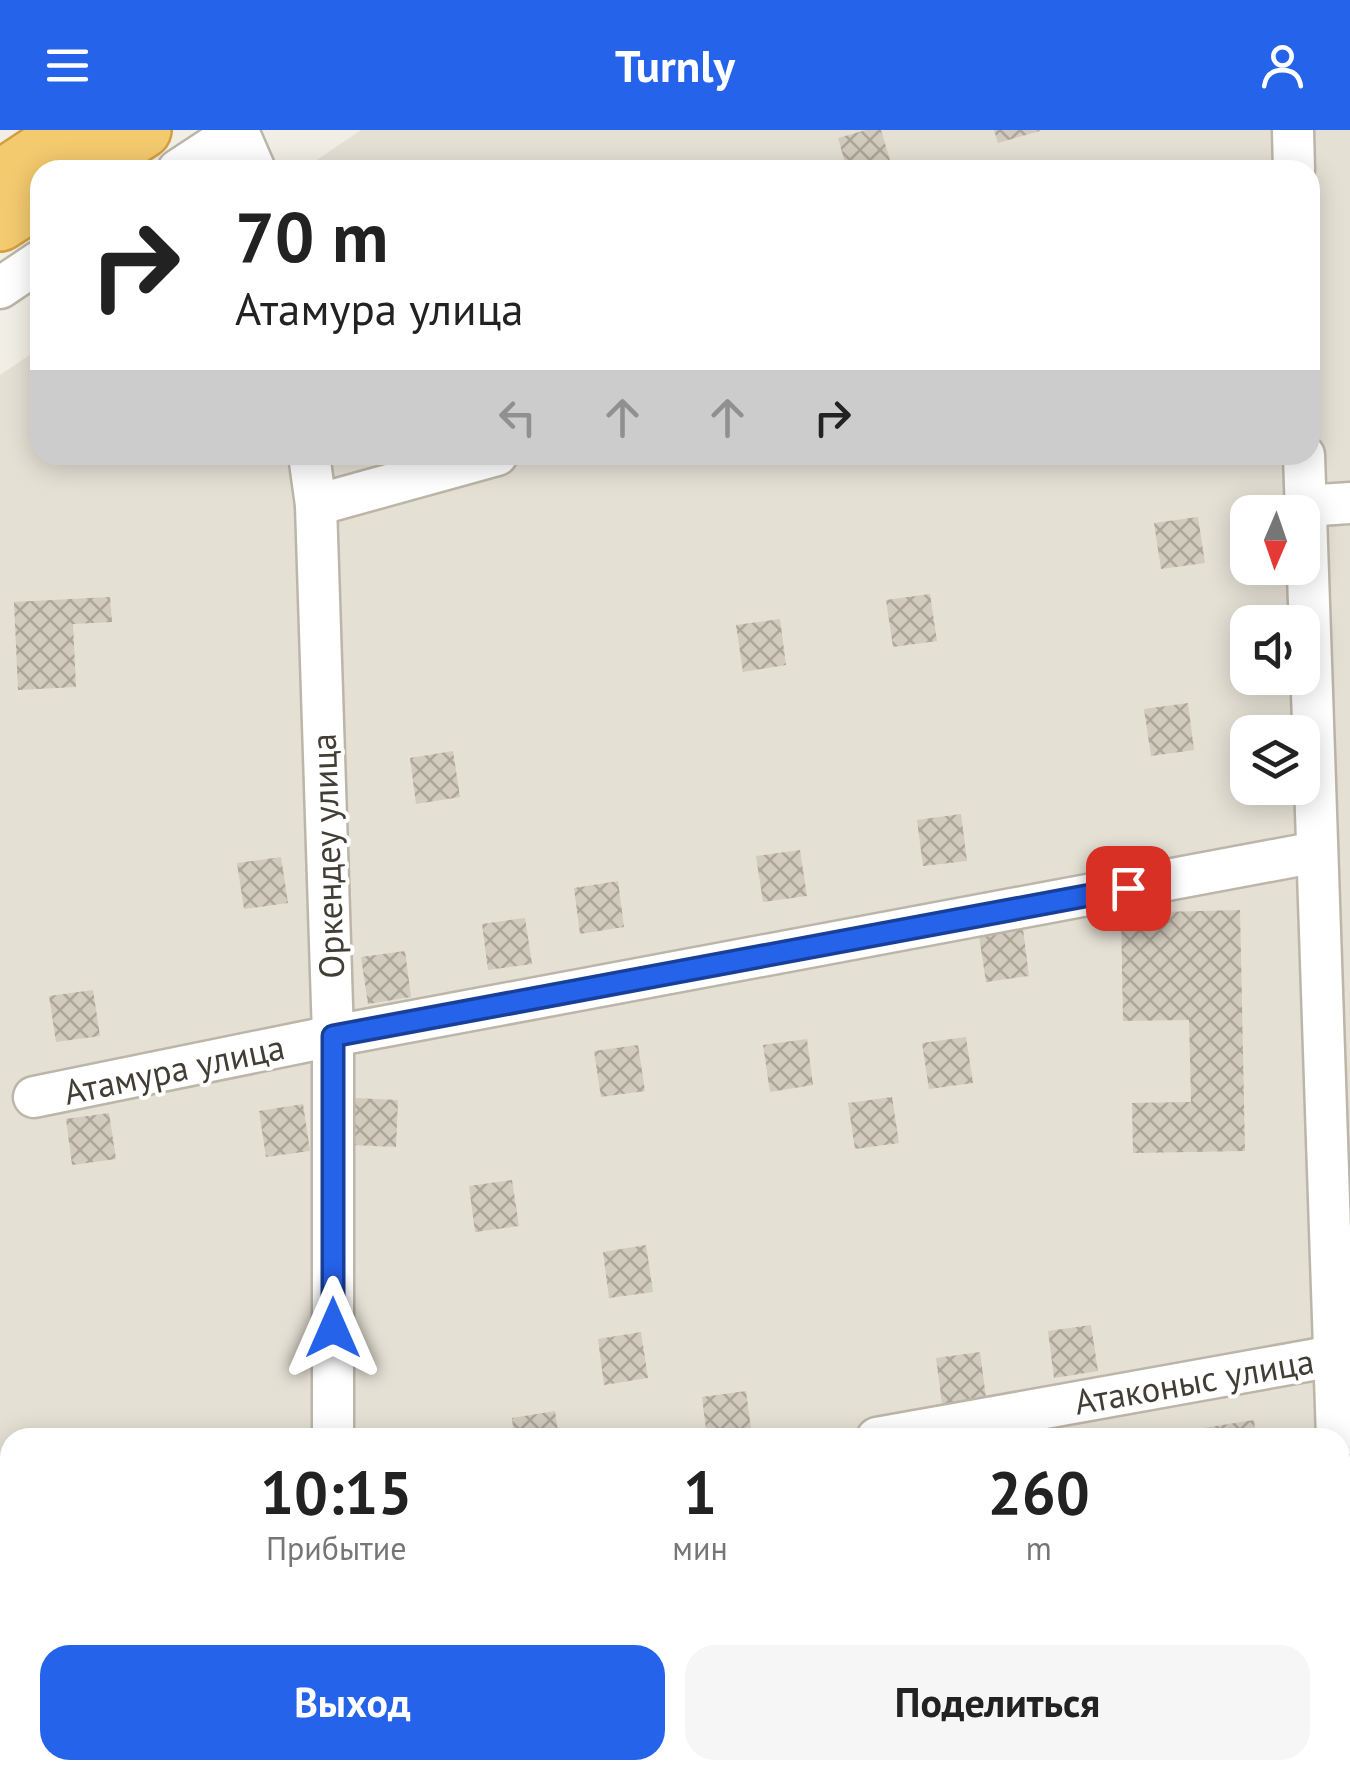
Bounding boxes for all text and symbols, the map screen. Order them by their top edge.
text: Turnly [615,36,735,94]
icon: menu [40,38,95,93]
icon: person [1255,38,1310,93]
text: 70 m [235,191,388,281]
icon: right [70,200,200,330]
text: Атамура улица [235,279,524,337]
icon: left [490,390,545,445]
icon: ahead [595,390,650,445]
icon: ahead [700,390,755,445]
icon: right [805,390,860,445]
north arrow [1230,495,1320,585]
map controls [1230,495,1320,805]
button: sound [1230,605,1320,695]
button: layers [1230,715,1320,805]
street label: Оркендеу улица [300,733,354,979]
pin [1086,846,1171,931]
icon: arrive [1101,861,1156,916]
street label: Атамура улица [59,1023,289,1115]
position arrow [281,1276,385,1380]
street label: Атаконыс улица [1071,1337,1317,1425]
text: 10:15 [260,1453,412,1531]
text: 1 [683,1453,717,1531]
text: 260 [988,1453,1090,1531]
text: Прибытие [266,1527,406,1569]
text: мин [672,1527,728,1569]
text: m [1026,1527,1052,1569]
button: Выход [40,1645,665,1760]
button: Поделиться [685,1645,1310,1760]

